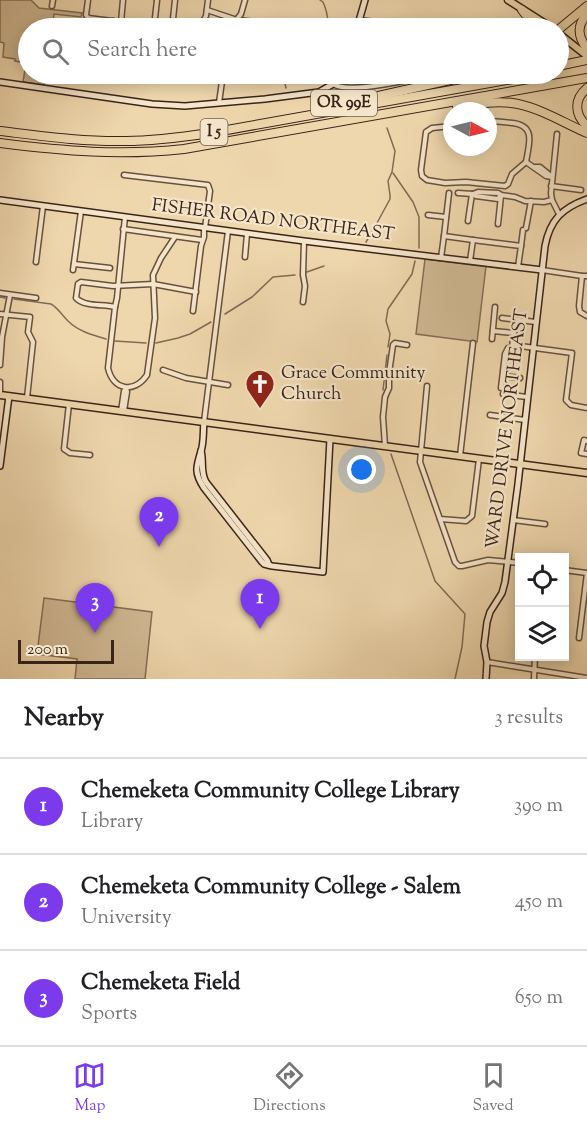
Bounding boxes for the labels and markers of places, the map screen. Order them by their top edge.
place label: Grace Community Church [281,361,426,408]
church icon: Grace Community Church [244,368,276,410]
pin: 2 [140,498,178,547]
pin: 1 [240,580,280,629]
pin: 3 [76,584,115,633]

